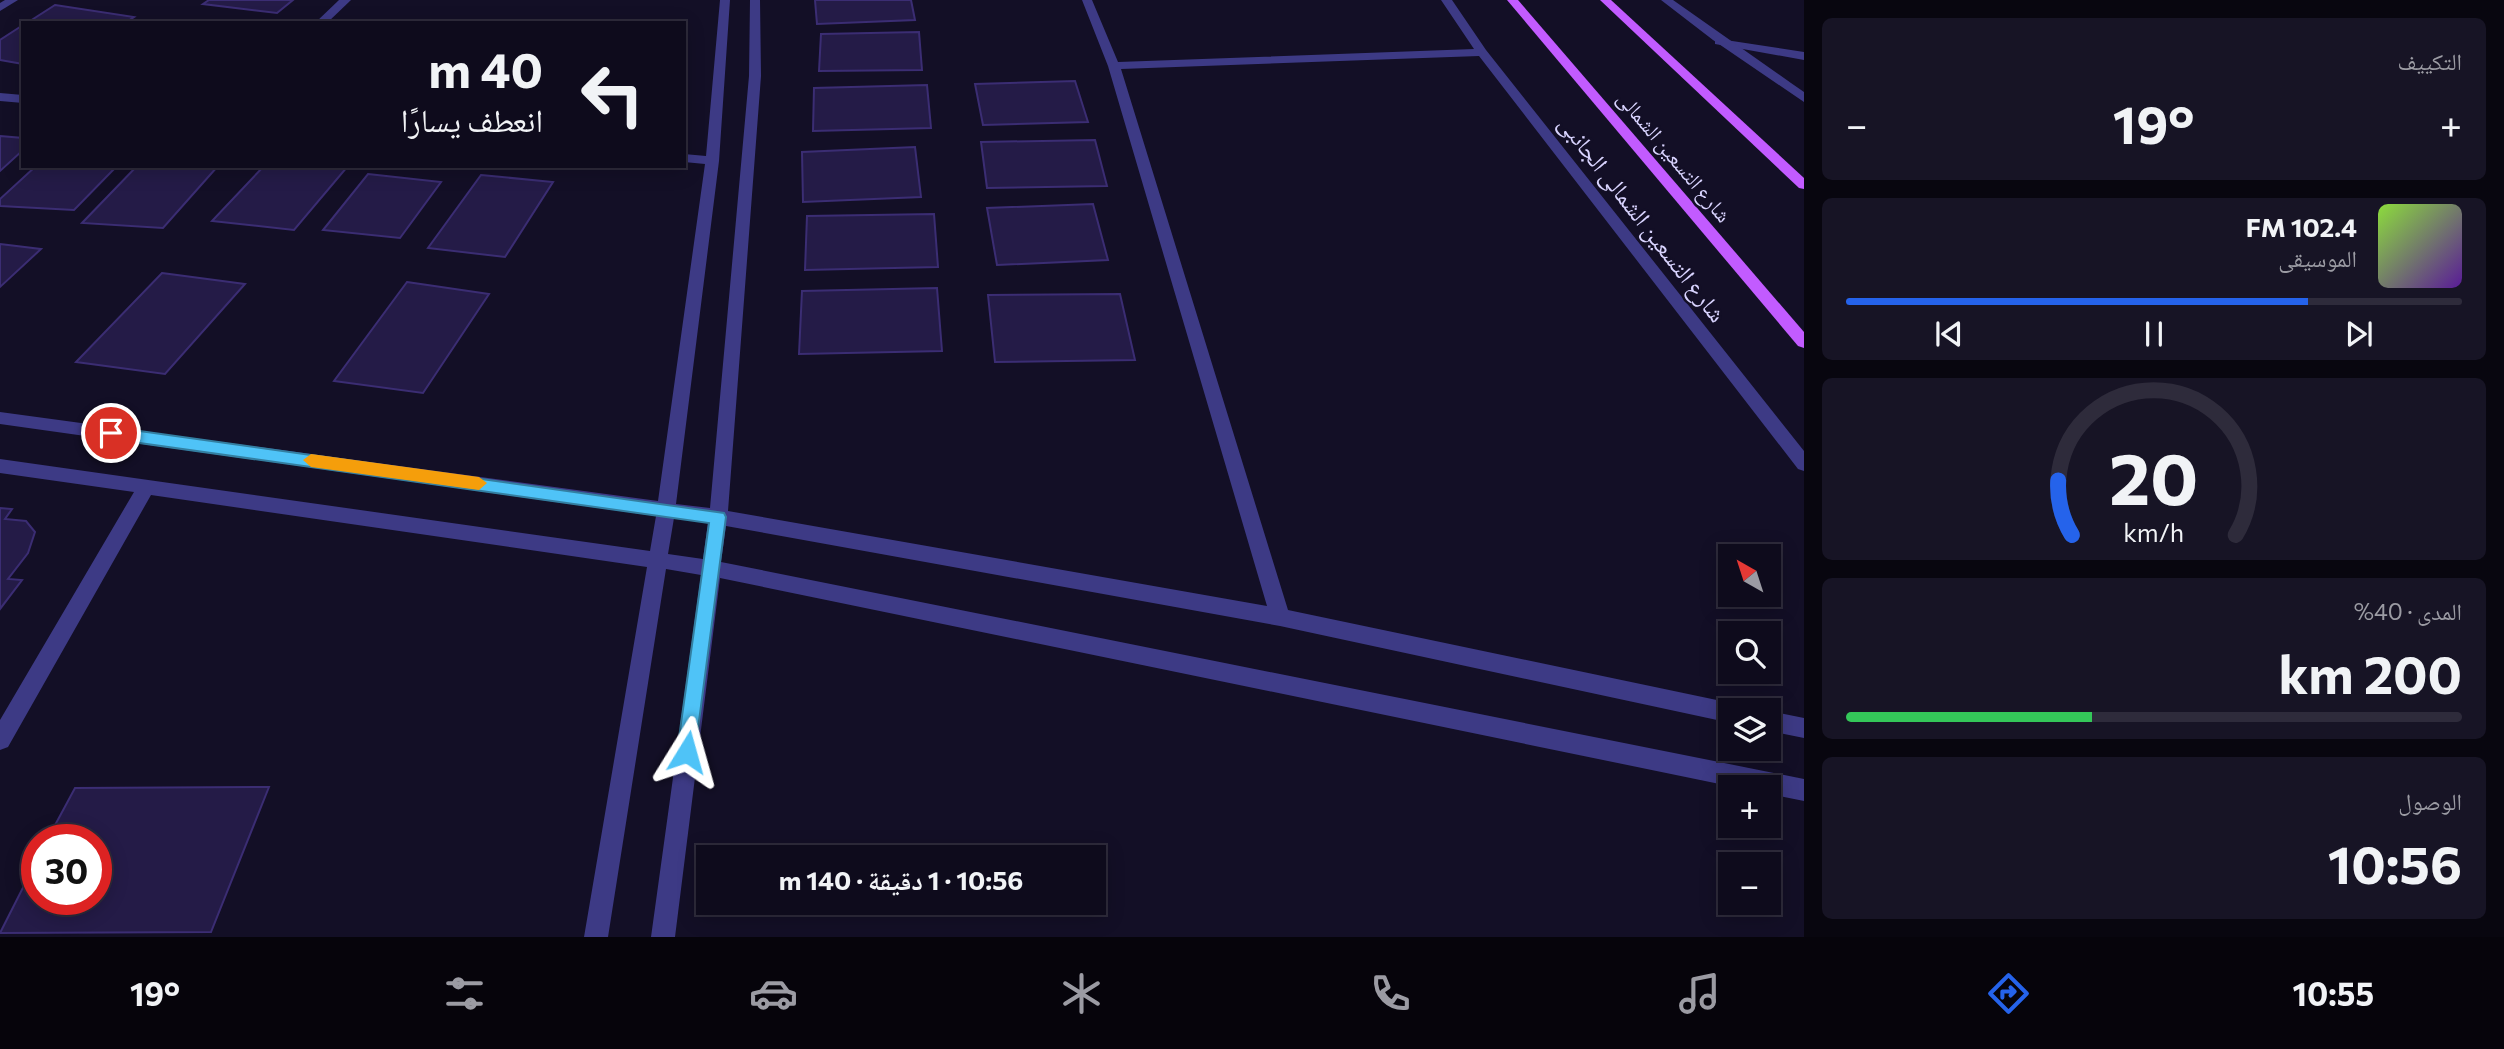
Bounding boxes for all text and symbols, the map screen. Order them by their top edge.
text: 40 m [428,38,543,98]
text: التكييف [2397,47,2462,75]
icon: left [567,49,658,140]
street label: شارع التسعين الشمالى [1611,85,1737,228]
text: 19° [2113,91,2194,155]
text: انعطف يسارًا [401,99,543,139]
text: − [1846,100,1868,147]
text: + [2440,100,2462,147]
street label: شارع التسعين الشمالى الجانبى [1552,109,1733,329]
text: 102.4 FM [2246,211,2357,242]
text: الموسيقى [2278,244,2357,272]
icon: previous [1930,315,1968,353]
icon: pause [2135,315,2173,353]
icon: next [2340,315,2378,353]
pin [81,403,141,463]
icon: arrive [92,414,130,452]
text: 20 [2109,431,2199,520]
text: km/h [2124,516,2184,546]
north arrow [1718,544,1782,607]
map controls [1718,544,1781,915]
text: المدى · 40% [2354,597,2462,625]
button: search [1718,621,1781,684]
text: 200 km [2278,641,2462,705]
button: layers [1718,698,1781,761]
position arrow [650,715,724,789]
button: + [1718,775,1781,838]
text: الوصول [2398,787,2462,815]
speed limit sign: 30 [21,824,112,915]
text: 10:56 [2328,831,2462,895]
button: − [1718,852,1781,915]
text: 10:56 · 1 دقيقة · 140 m [779,864,1023,895]
icon: filters [440,969,489,1018]
icon: car [749,969,798,1018]
icon: climate [1057,969,1106,1018]
icon: phone [1366,969,1415,1018]
icon: music [1675,969,1724,1018]
icon: directions [1984,969,2033,1018]
text: 19° [130,973,180,1013]
text: 10:55 [2293,973,2374,1013]

